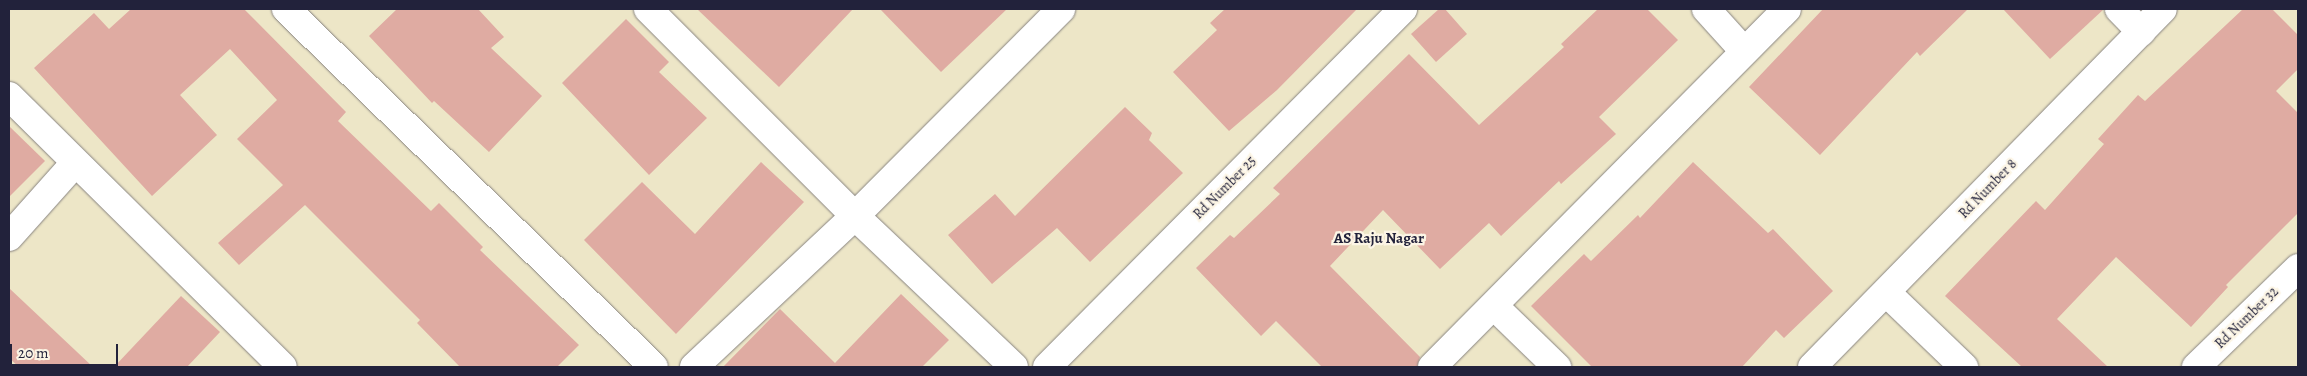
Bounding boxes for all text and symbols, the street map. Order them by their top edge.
street label: Rd Number 25 [1190,153,1260,223]
street label: Rd Number 8 [1956,156,2020,222]
district label: AS Raju Nagar [1334,230,1424,248]
street label: Rd Number 32 [2212,284,2282,352]
scale bar [12,334,120,366]
text: 20 m [18,343,49,363]

